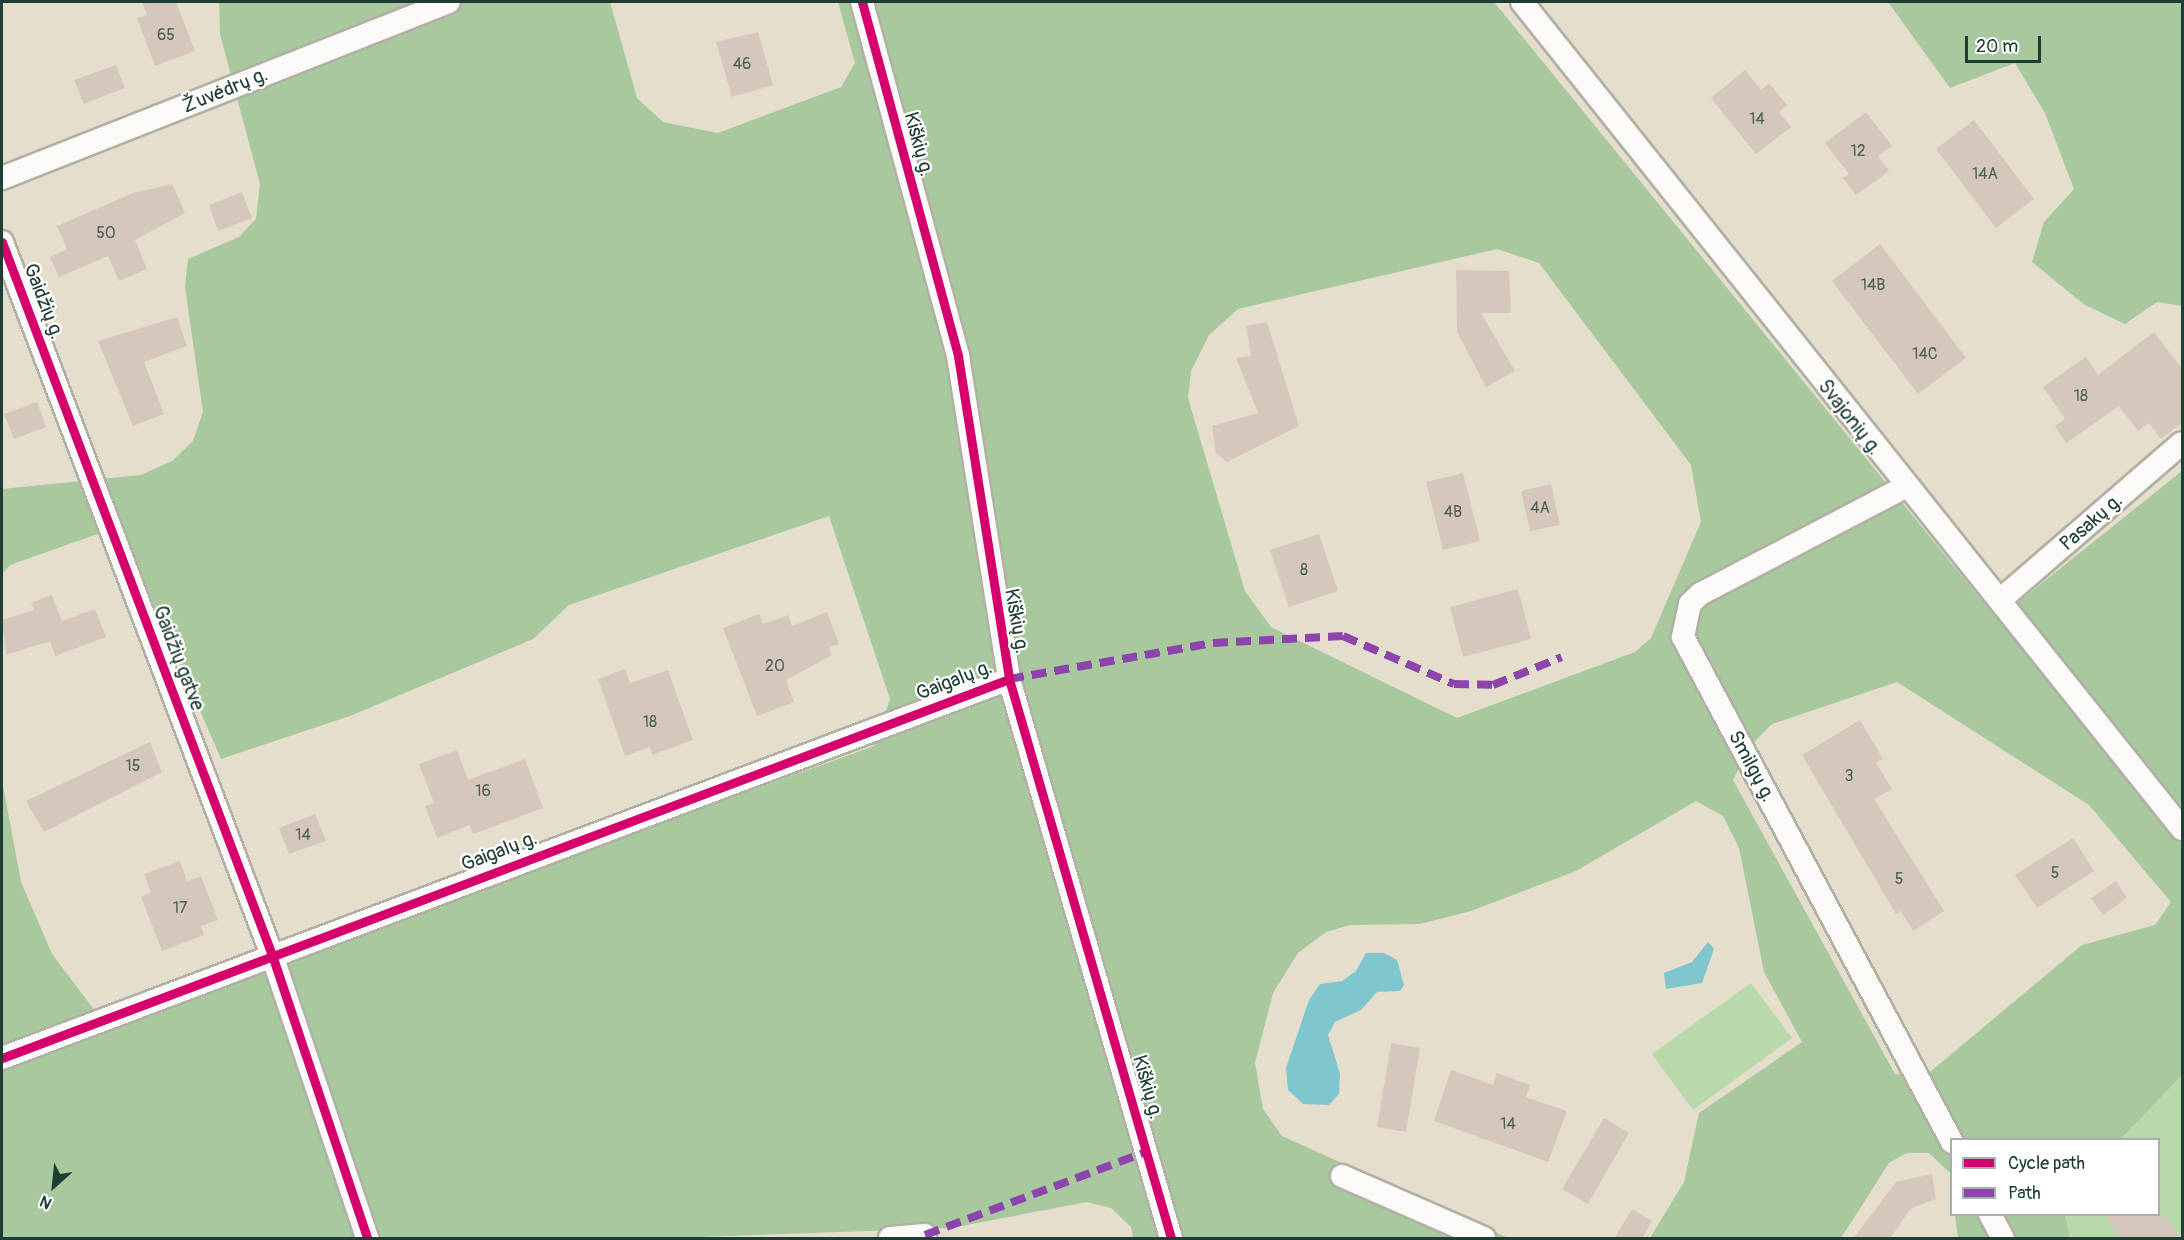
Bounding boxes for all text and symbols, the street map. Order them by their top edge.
scale bar [1968,24,2044,62]
house number: 65 [157,25,175,45]
text: 20 m [1976,35,2018,58]
house number: 46 [733,54,751,74]
street label: Žuvėdrų g. [179,62,271,118]
street label: Kiškių g. [899,109,939,179]
house number: 14 [1749,109,1765,129]
house number: 12 [1850,141,1866,161]
house number: 14A [1972,164,1998,184]
house number: 50 [96,223,116,243]
street label: Gaidžių g. [19,260,69,342]
house number: 14B [1861,275,1885,295]
house number: 14C [1912,344,1938,364]
street label: Svajonių g. [1813,374,1887,460]
house number: 18 [2074,386,2088,406]
street label: Pasakų g. [2055,488,2127,556]
house number: 4A [1530,498,1550,518]
house number: 4B [1444,502,1462,522]
house number: 8 [1300,560,1308,580]
street label: Kiškių g. [999,587,1035,655]
street label: Gaidžių gatve [148,602,210,714]
street label: Gaigalų g. [913,655,995,705]
house number: 20 [765,656,785,676]
house number: 18 [643,712,657,732]
street label: Smilgų g. [1723,726,1781,806]
house number: 15 [126,756,140,776]
house number: 3 [1845,766,1853,786]
house number: 16 [475,781,491,801]
house number: 14 [295,825,311,845]
street label: Gaigalų g. [458,826,540,876]
house number: 5 [2051,863,2059,883]
house number: 5 [1895,869,1903,889]
house number: 17 [173,898,187,918]
street label: Kiškių g. [1127,1052,1169,1122]
house number: 14 [1500,1114,1516,1134]
legend [1950,1138,2160,1216]
text: Cycle path [2008,1152,2085,1175]
north arrow [24,1156,84,1216]
text: Path [2008,1182,2041,1205]
text: N [36,1191,55,1213]

